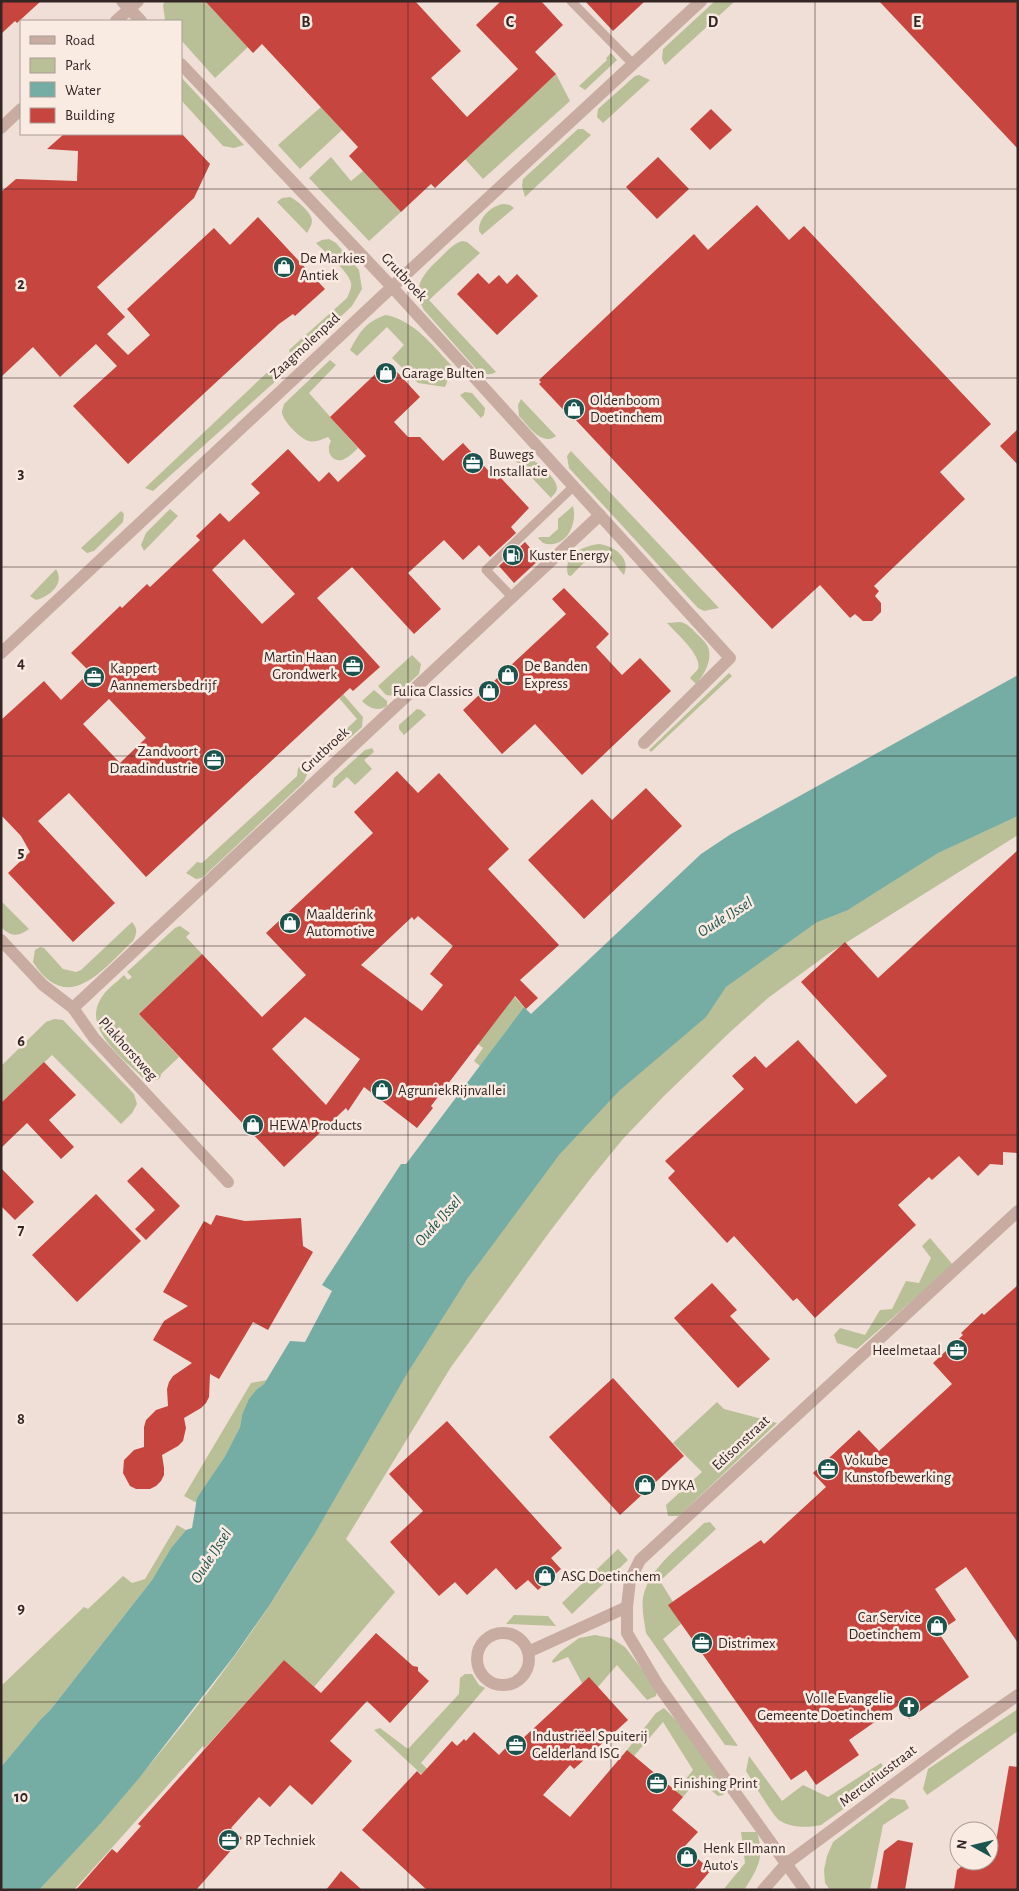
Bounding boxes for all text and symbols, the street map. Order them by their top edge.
text: B [301,14,311,30]
text: C [506,14,515,30]
text: D [708,14,719,30]
text: E [913,14,921,30]
legend [20,20,182,135]
text: Road [65,33,95,48]
text: Park [65,58,91,73]
text: Water [65,83,101,98]
text: Building [65,108,115,123]
street label: Grutbroek [378,250,430,304]
place label: De Markies Antiek [300,251,365,283]
shop icon: De Markies Antiek [272,255,296,279]
text: 2 [17,276,25,292]
street label: Zaagmolenpad [267,310,343,382]
shop icon: Garage Bulten [374,361,398,385]
place label: Garage Bulten [402,366,485,381]
place label: Oldenboom Doetinchem [590,393,663,425]
shop icon: Oldenboom Doetinchem [562,397,586,421]
place label: Buwegs Installatie [489,447,548,479]
office icon: Buwegs Installatie [461,451,485,475]
text: 3 [18,465,25,481]
fuel station icon: Kuster Energy [501,543,525,567]
place label: Kuster Energy [529,548,610,563]
place label: Martin Haan Grondwerk [264,650,337,682]
office icon: Martin Haan Grondwerk [341,654,365,678]
text: 4 [17,655,25,671]
place label: De Banden Express [524,659,588,691]
place label: Kappert Aannemersbedrijf [110,661,218,693]
shop icon: De Banden Express [496,663,520,687]
office icon: Kappert Aannemersbedrijf [82,665,106,689]
shop icon: Fulica Classics [477,679,501,703]
place label: Fulica Classics [393,684,473,699]
street label: Grutbroek [298,724,352,776]
place label: Zandvoort Draadindustrie [109,744,198,776]
office icon: Zandvoort Draadindustrie [202,748,226,772]
text: 5 [18,844,25,860]
water label: Oude IJssel [695,894,755,940]
place label: Maalderink Automotive [306,907,375,939]
shop icon: Maalderink Automotive [278,911,302,935]
street label: Plakhorstweg [96,1014,161,1084]
text: 6 [17,1033,25,1049]
shop icon: AgruniekRijnvallei [370,1078,394,1102]
place label: AgruniekRijnvallei [398,1083,506,1098]
shop icon: HEWA Products [241,1113,265,1137]
place label: HEWA Products [269,1118,362,1133]
water label: Oude IJssel [411,1193,465,1249]
text: 7 [18,1222,25,1238]
office icon: Heelmetaal [945,1338,969,1362]
place label: Heelmetaal [872,1343,941,1358]
text: 8 [17,1411,25,1427]
street label: Edisonstraat [709,1413,773,1473]
place label: Vokube Kunstofbewerking [844,1453,952,1485]
office icon: Vokube Kunstofbewerking [816,1457,840,1481]
shop icon: DYKA [633,1473,657,1497]
place label: DYKA [661,1478,695,1493]
water label: Oude IJssel [188,1526,234,1586]
shop icon: ASG Doetinchem [533,1564,557,1588]
place label: ASG Doetinchem [561,1569,661,1584]
text: 9 [17,1600,25,1616]
place label: Car Service Doetinchem [848,1610,921,1642]
shop icon: Car Service Doetinchem [925,1614,949,1638]
office icon: Distrimex [690,1631,714,1655]
place label: Distrimex [718,1636,776,1651]
place label: Volle Evangelie Gemeente Doetinchem [757,1691,893,1723]
church icon: Volle Evangelie Gemeente Doetinchem [897,1695,921,1719]
place label: Industriëel Spuiterij Gelderland ISG [532,1729,648,1761]
office icon: Industriëel Spuiterij Gelderland ISG [504,1733,528,1757]
street label: Mercuriusstraat [837,1742,919,1810]
office icon: Finishing Print [645,1771,669,1795]
place label: Finishing Print [673,1776,758,1791]
text: 10 [14,1789,28,1805]
north arrow [949,1821,999,1871]
office icon: RP Techniek [217,1828,241,1852]
place label: RP Techniek [245,1833,316,1848]
text: N [955,1839,970,1850]
place label: Henk Ellmann Auto's [703,1841,786,1873]
shop icon: Henk Ellmann Auto's [675,1845,699,1869]

